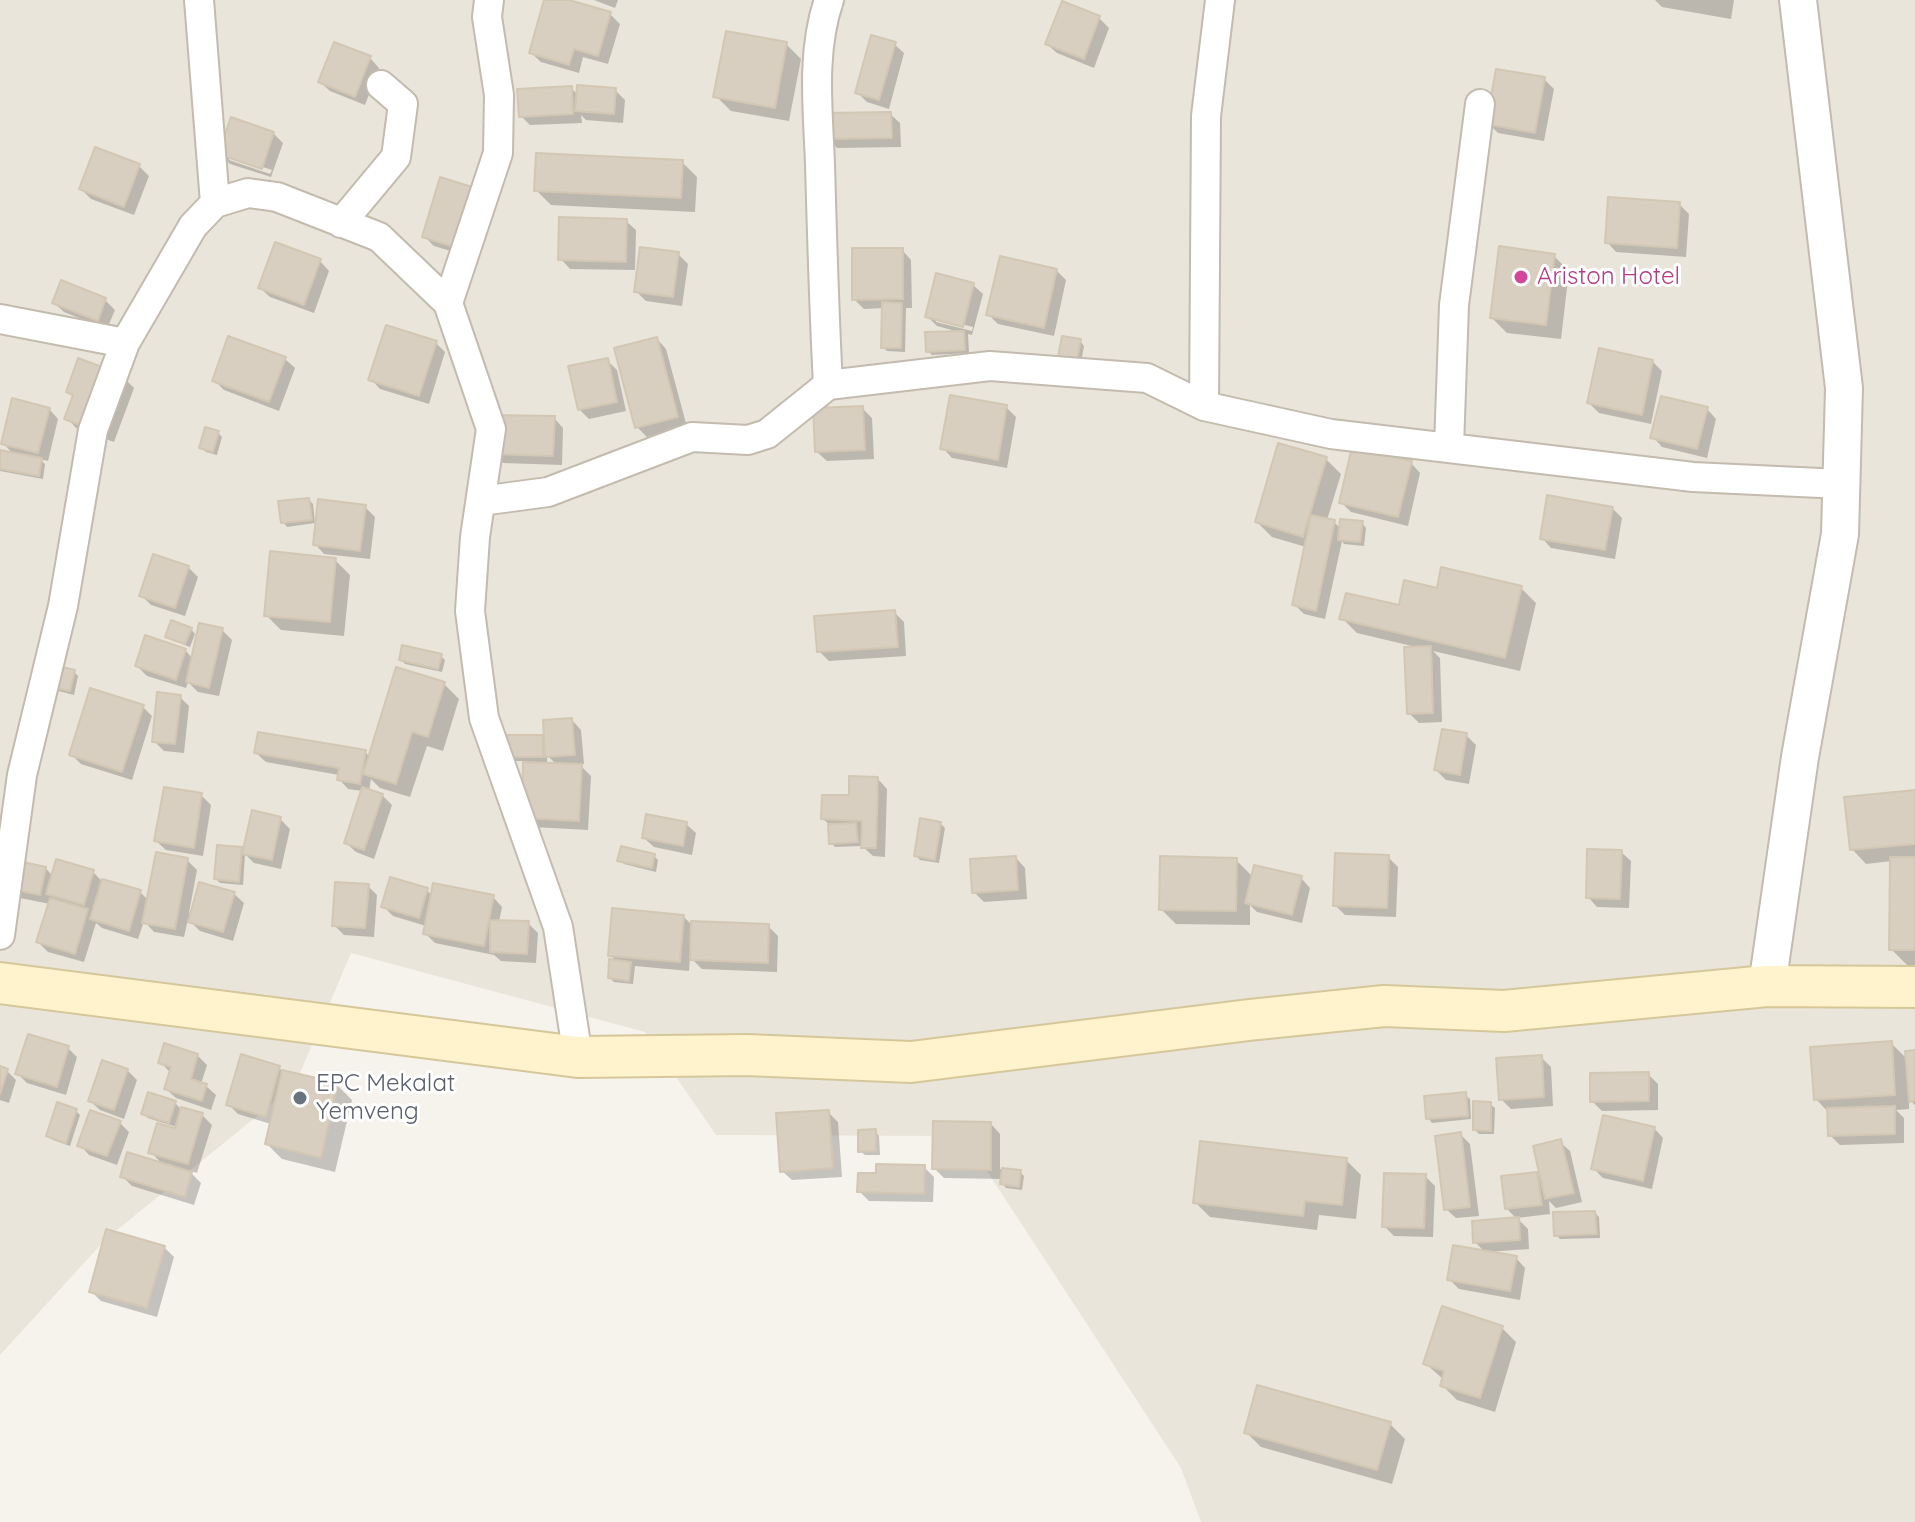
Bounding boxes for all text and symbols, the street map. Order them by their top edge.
place label: Ariston Hotel [1537,263,1680,291]
marker: Ariston Hotel [1512,268,1530,286]
place label: EPC Mekalat Yemveng [316,1070,455,1126]
marker: EPC Mekalat Yemveng [291,1089,309,1107]

